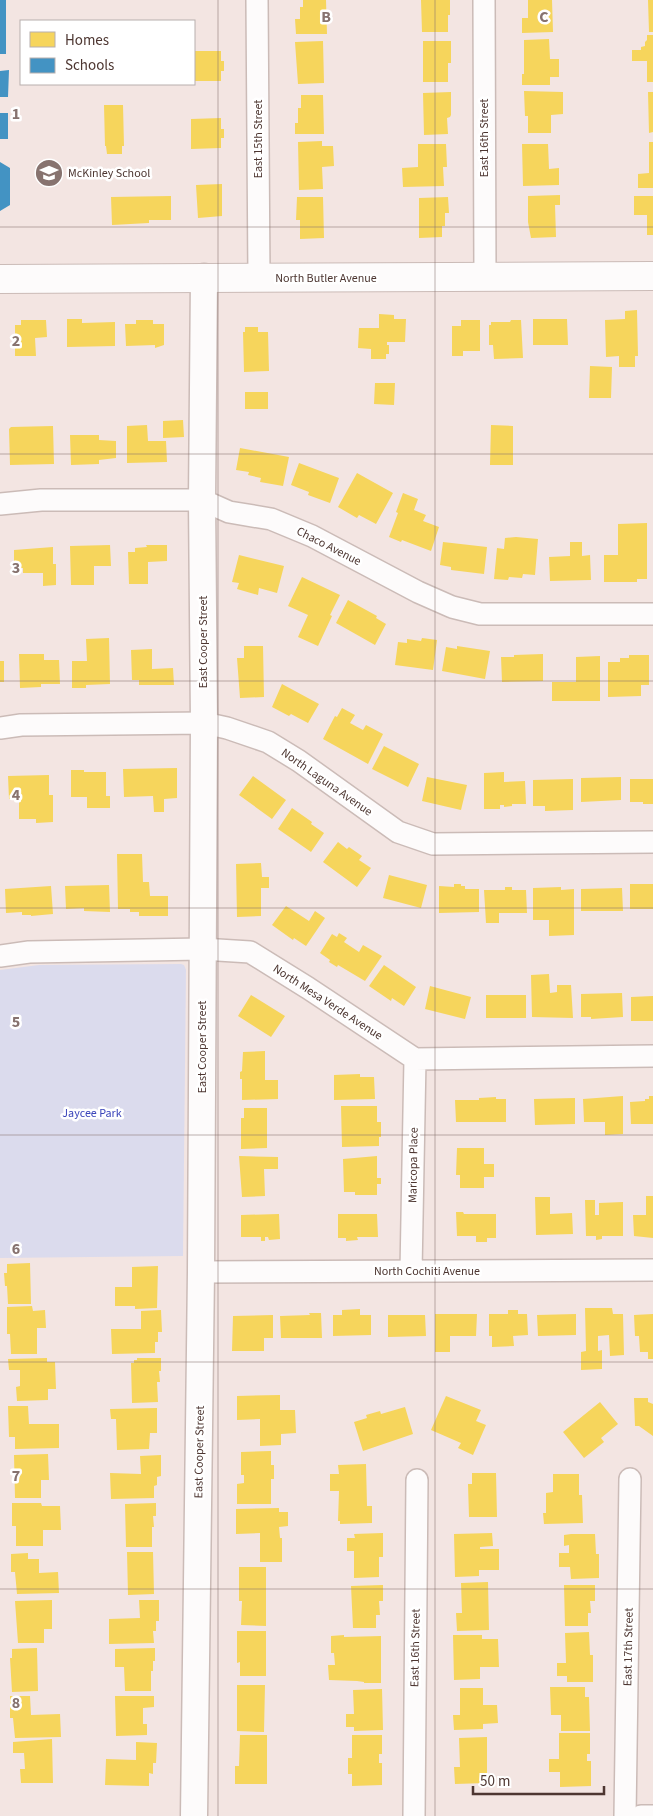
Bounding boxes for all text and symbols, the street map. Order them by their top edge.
text: B [321,6,331,28]
text: C [539,6,549,28]
legend [20,20,195,85]
text: Homes [65,30,109,51]
text: Schools [65,55,114,76]
street label: East 16th Street [476,99,493,177]
street label: East 15th Street [250,100,267,178]
text: 1 [12,103,20,125]
school or university icon: McKinley School [34,158,64,188]
place label: McKinley School [68,165,150,182]
street label: North Butler Avenue [275,270,377,287]
text: 2 [12,330,20,352]
street label: Chaco Avenue [293,523,364,570]
text: 3 [12,557,20,579]
street label: East Cooper Street [195,596,212,688]
street label: North Laguna Avenue [278,745,376,820]
text: 4 [12,784,21,806]
street label: North Mesa Verde Avenue [270,961,386,1044]
street label: East Cooper Street [194,1001,211,1093]
text: 5 [12,1011,20,1033]
park label: Jaycee Park [62,1105,122,1122]
street label: Maricopa Place [404,1127,423,1203]
text: 6 [12,1238,20,1260]
street label: North Cochiti Avenue [374,1263,480,1280]
street label: East Cooper Street [190,1406,209,1499]
text: 7 [12,1465,20,1487]
street label: East 17th Street [619,1608,638,1686]
street label: East 16th Street [406,1609,425,1687]
text: 8 [12,1692,20,1714]
scale bar [473,1764,604,1796]
text: 50 m [480,1771,510,1792]

